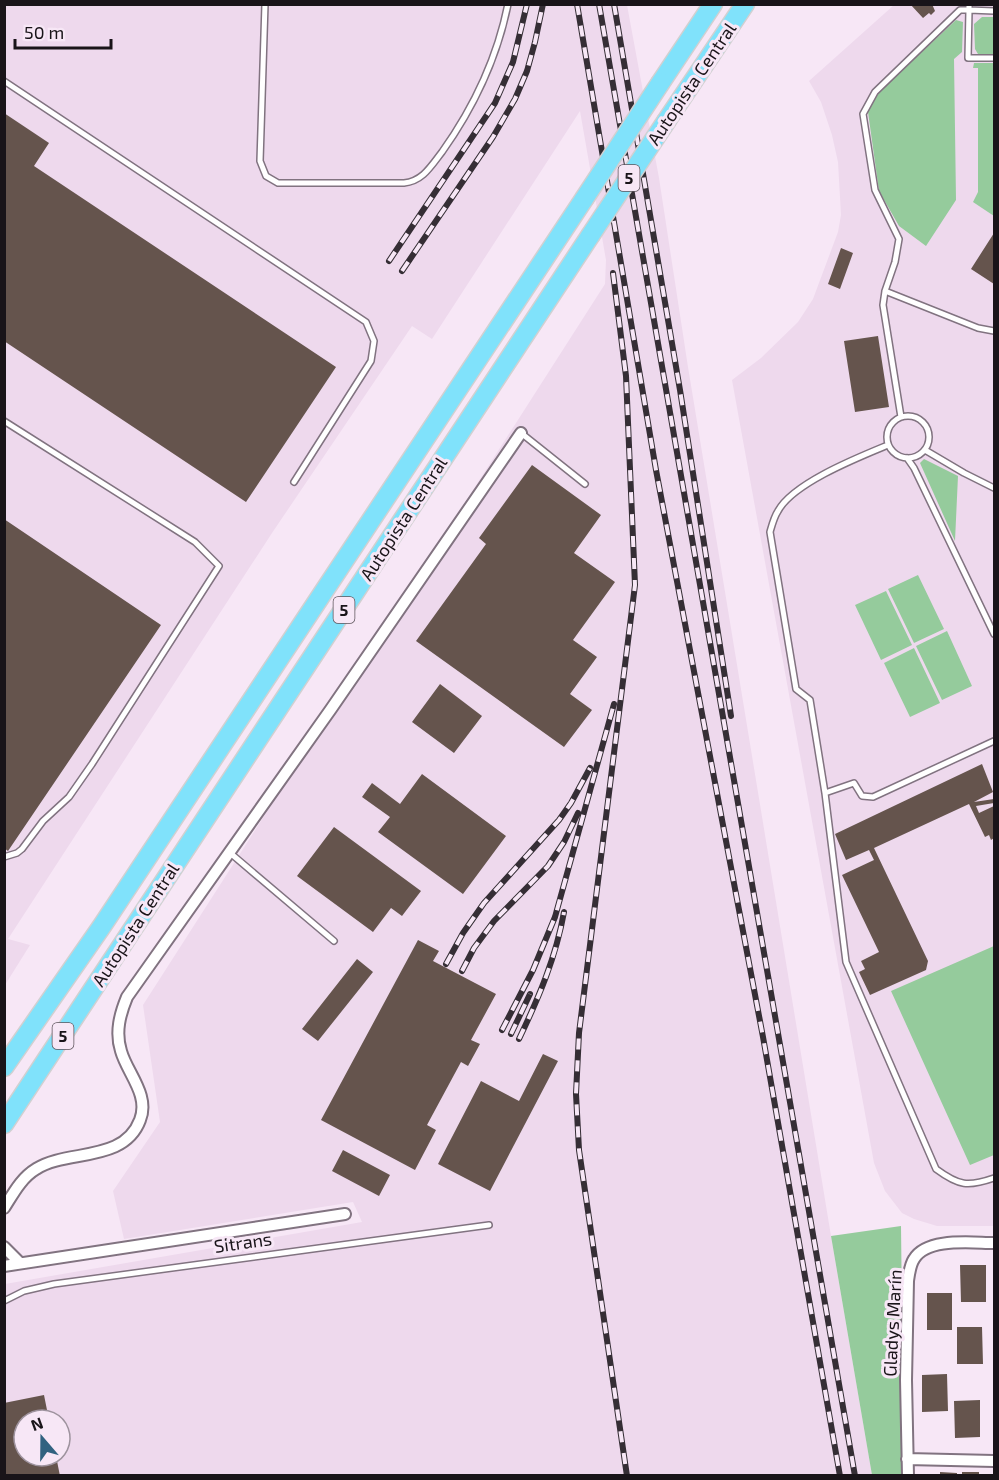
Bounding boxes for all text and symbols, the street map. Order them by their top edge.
scale bar [15,12,111,50]
street label: Autopista Central [642,17,741,149]
text: 50 m [24,21,64,43]
road number: 5 [618,165,640,191]
street label: Autopista Central [355,452,452,584]
road number: 5 [334,597,354,623]
street label: Autopista Central [87,858,184,990]
road number: 5 [52,1023,74,1049]
street label: Sitrans [213,1227,273,1257]
street label: Gladys Marín [878,1269,906,1377]
north arrow [12,1408,72,1468]
text: N [28,1413,45,1434]

